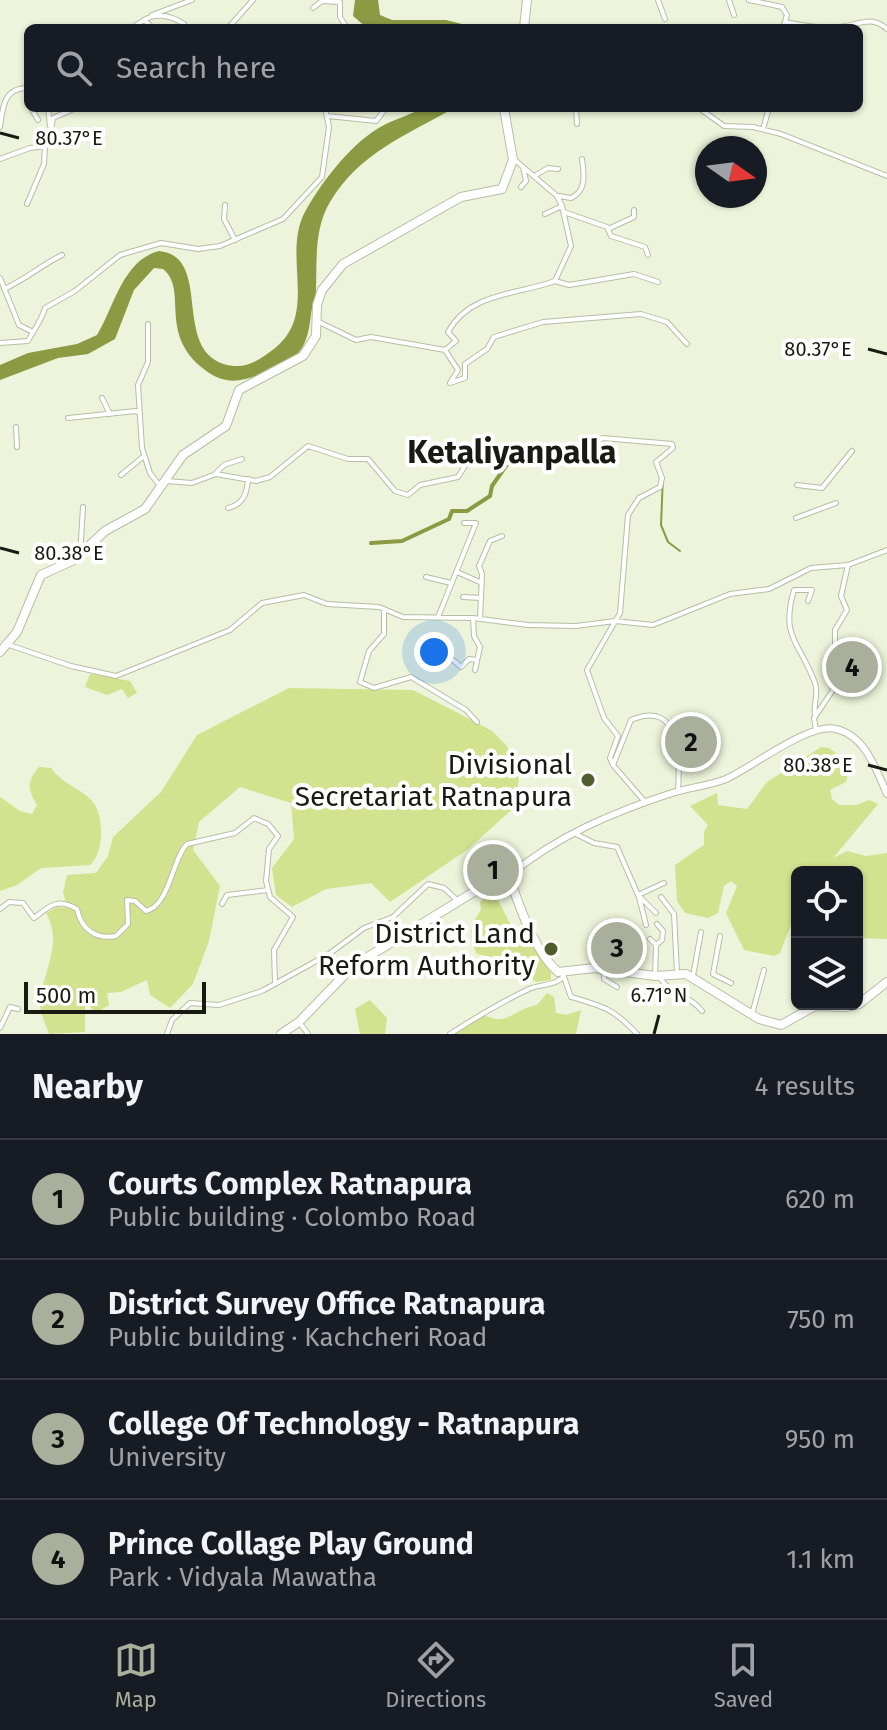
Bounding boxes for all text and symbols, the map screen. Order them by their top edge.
search box [24,24,863,112]
icon: search [52,46,96,90]
text: Search here [116,50,276,86]
text: 80.37°E [35,126,103,150]
north arrow [695,136,767,208]
text: 80.37°E [784,337,852,361]
district label: Ketaliyanpalla [407,433,617,471]
text: 80.38°E [34,541,104,565]
your location [414,632,454,672]
pin: 4 [826,637,878,697]
pin: 2 [665,712,717,772]
place label: Divisional Secretariat Ratnapura [295,748,572,813]
text: 80.38°E [783,753,853,777]
marker: Divisional Secretariat Ratnapura [579,771,597,789]
pin: 1 [467,840,519,900]
map controls [791,866,863,1010]
button: locate [791,866,863,938]
place label: District Land Reform Authority [318,917,535,982]
pin: 3 [591,918,643,978]
button: layers [791,938,863,1010]
marker: District Land Reform Authority [542,940,560,958]
scale bar [24,978,206,1014]
text: 500 m [36,982,96,1009]
text: 6.71°N [631,983,687,1007]
text: Nearby [32,1066,143,1107]
text: 4 results [754,1071,855,1102]
text: Courts Complex Ratnapura [108,1166,472,1202]
text: 1 [52,1184,64,1215]
text: 620 m [785,1184,855,1215]
text: Public building · Colombo Road [108,1202,476,1233]
text: District Survey Office Ratnapura [108,1286,545,1322]
text: 2 [51,1304,65,1335]
text: 750 m [787,1304,855,1335]
text: Public building · Kachcheri Road [108,1322,487,1353]
text: College Of Technology - Ratnapura [108,1406,579,1442]
text: 3 [51,1424,65,1455]
text: 950 m [785,1424,855,1455]
text: University [108,1442,226,1473]
text: Prince Collage Play Ground [108,1526,474,1562]
text: 4 [51,1544,65,1575]
text: 1.1 km [786,1544,855,1575]
text: Park · Vidyala Mawatha [108,1562,377,1593]
tab: Map [114,1638,158,1713]
tab: Directions [385,1638,486,1713]
tab: Saved [714,1638,773,1713]

